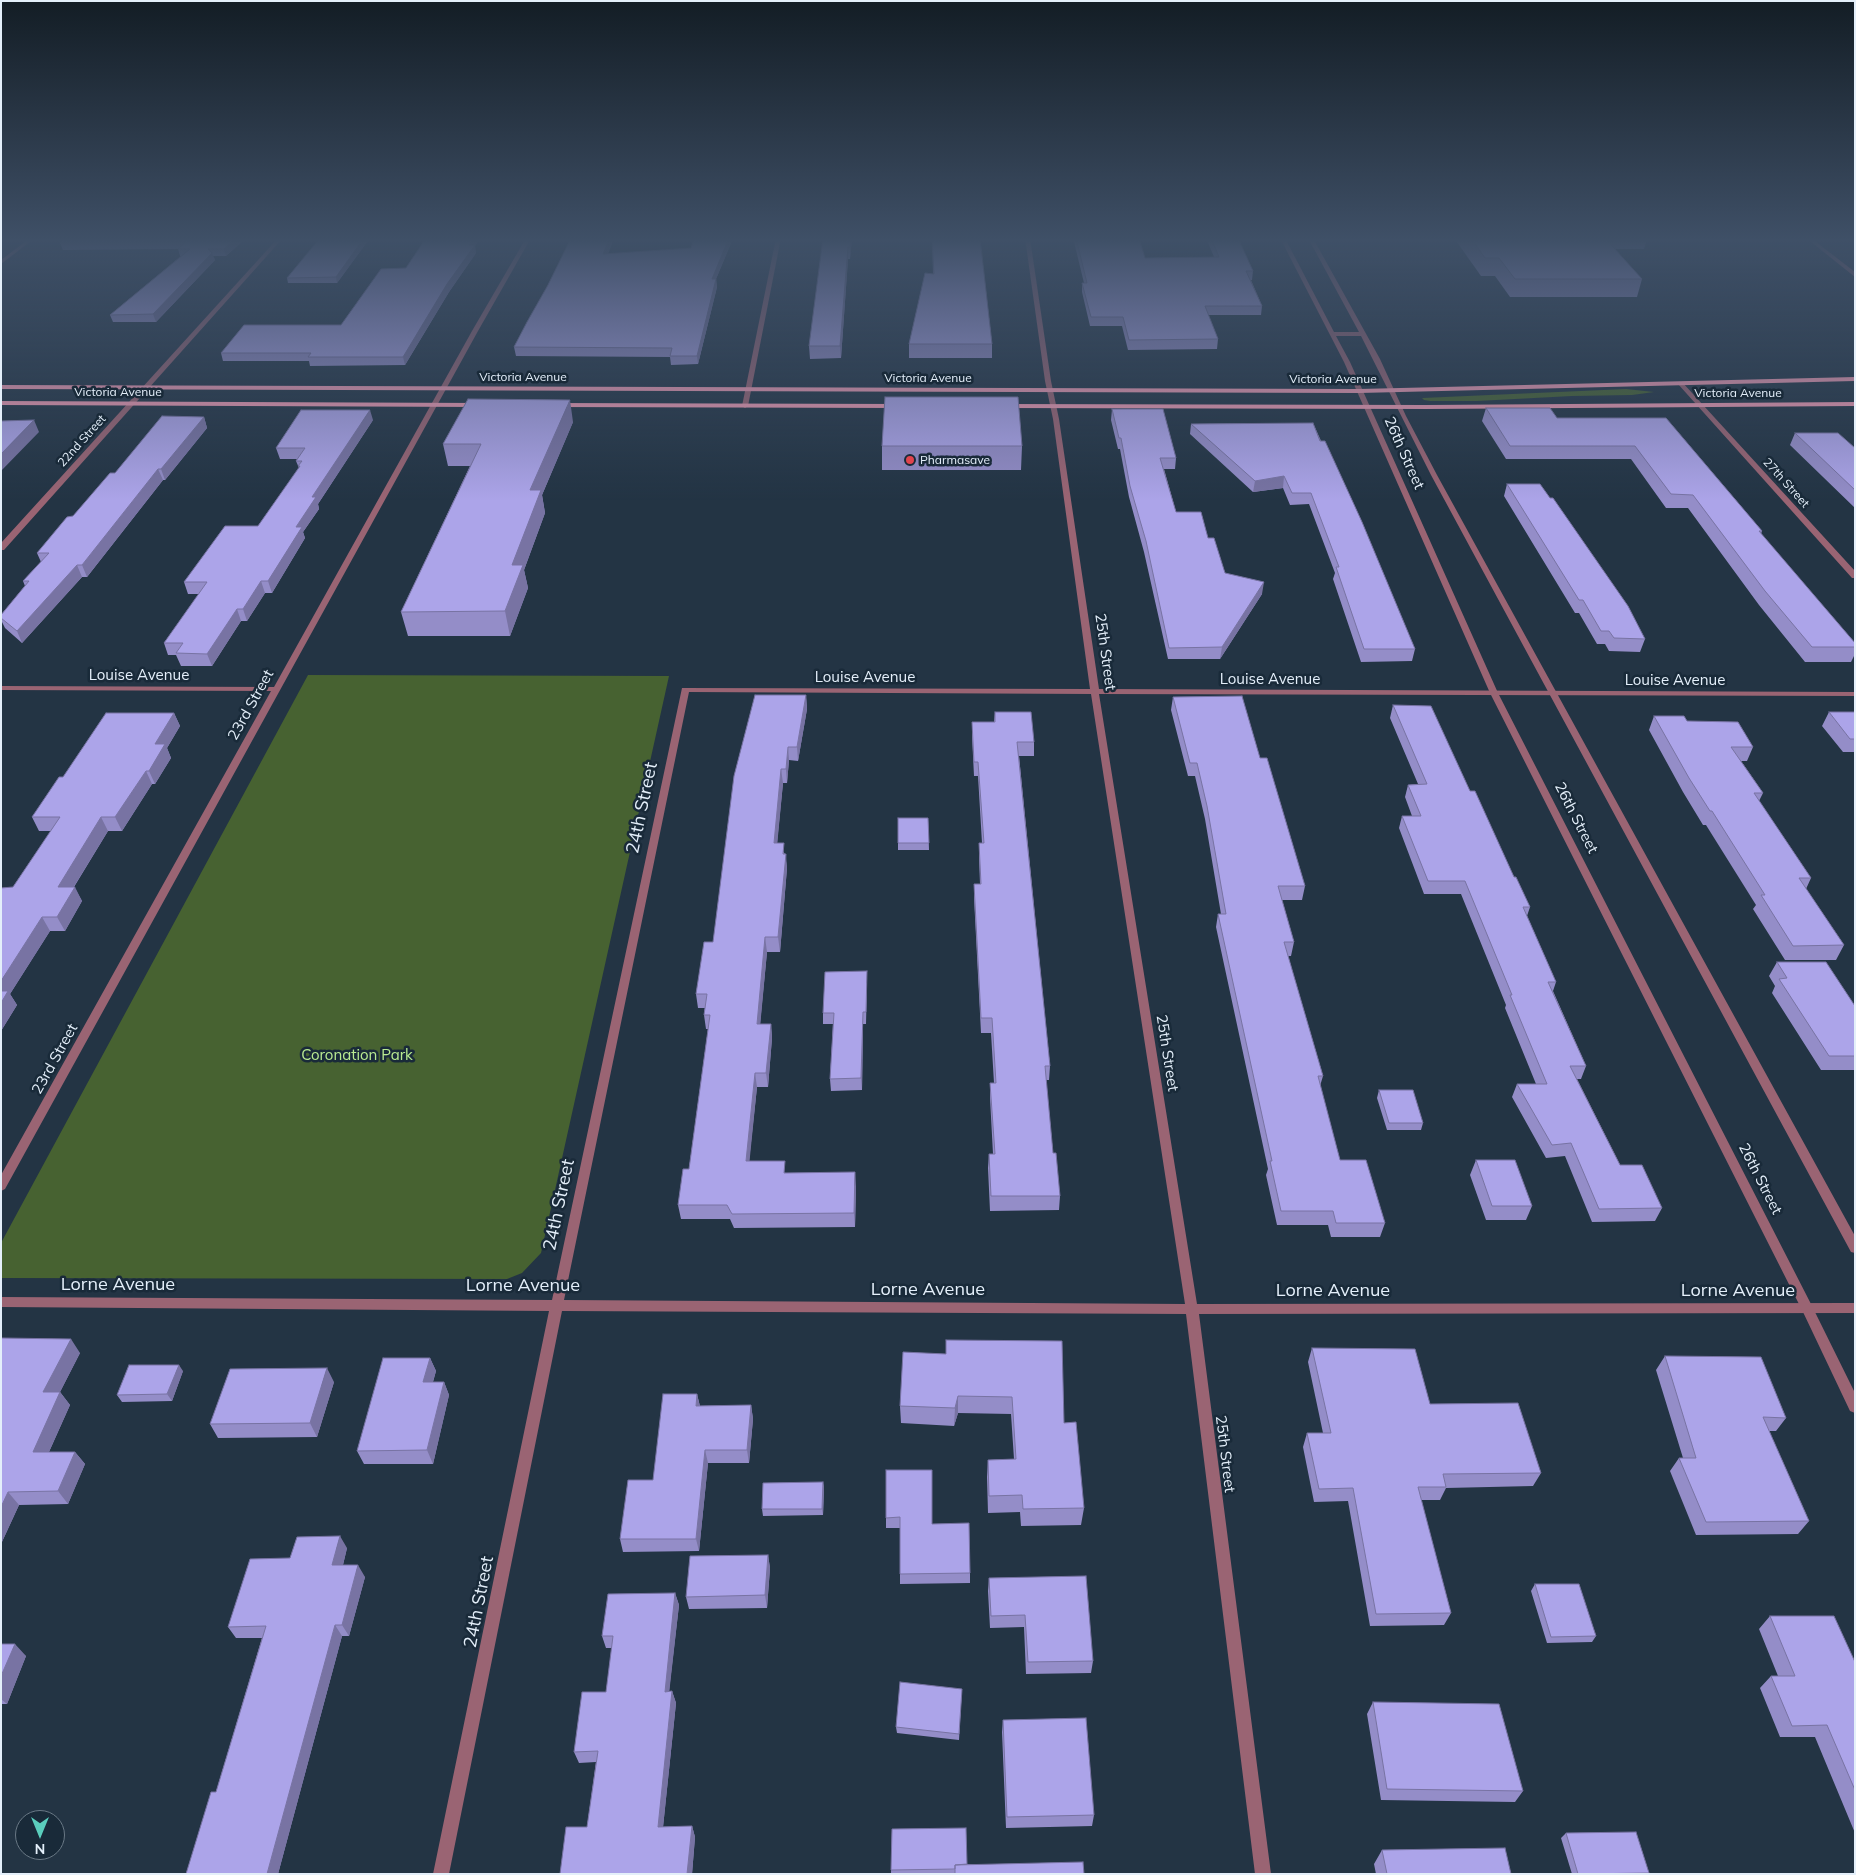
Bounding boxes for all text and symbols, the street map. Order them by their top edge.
street label: Victoria Avenue [479,370,567,384]
street label: Victoria Avenue [884,371,972,385]
street label: Victoria Avenue [1289,372,1377,386]
street label: Victoria Avenue [74,385,162,399]
street label: Victoria Avenue [1694,386,1782,400]
street label: 22nd Street [55,412,109,470]
street label: 26th Street [1380,414,1428,492]
place label: Pharmasave [920,453,990,467]
marker: Pharmasave [904,454,916,466]
street label: 27th Street [1760,455,1812,511]
street label: 25th Street [1091,612,1119,692]
street label: Louise Avenue [89,666,189,684]
street label: 23rd Street [224,667,278,743]
street label: Louise Avenue [815,668,915,686]
street label: Louise Avenue [1220,670,1320,688]
street label: Louise Avenue [1625,671,1725,689]
street label: 24th Street [622,760,662,856]
street label: 26th Street [1550,779,1602,857]
street label: 25th Street [1152,1013,1182,1093]
street label: 23rd Street [28,1021,82,1097]
park label: Coronation Park [301,1046,413,1064]
street label: 26th Street [1734,1140,1786,1218]
street label: 24th Street [539,1157,579,1253]
street label: Lorne Avenue [61,1274,175,1296]
street label: Lorne Avenue [466,1275,580,1297]
street label: Lorne Avenue [871,1279,985,1301]
street label: Lorne Avenue [1276,1280,1390,1302]
street label: Lorne Avenue [1681,1280,1795,1302]
street label: 25th Street [1211,1414,1239,1494]
street label: 24th Street [460,1554,498,1650]
north arrow [15,1810,65,1860]
text: N [35,1840,45,1858]

